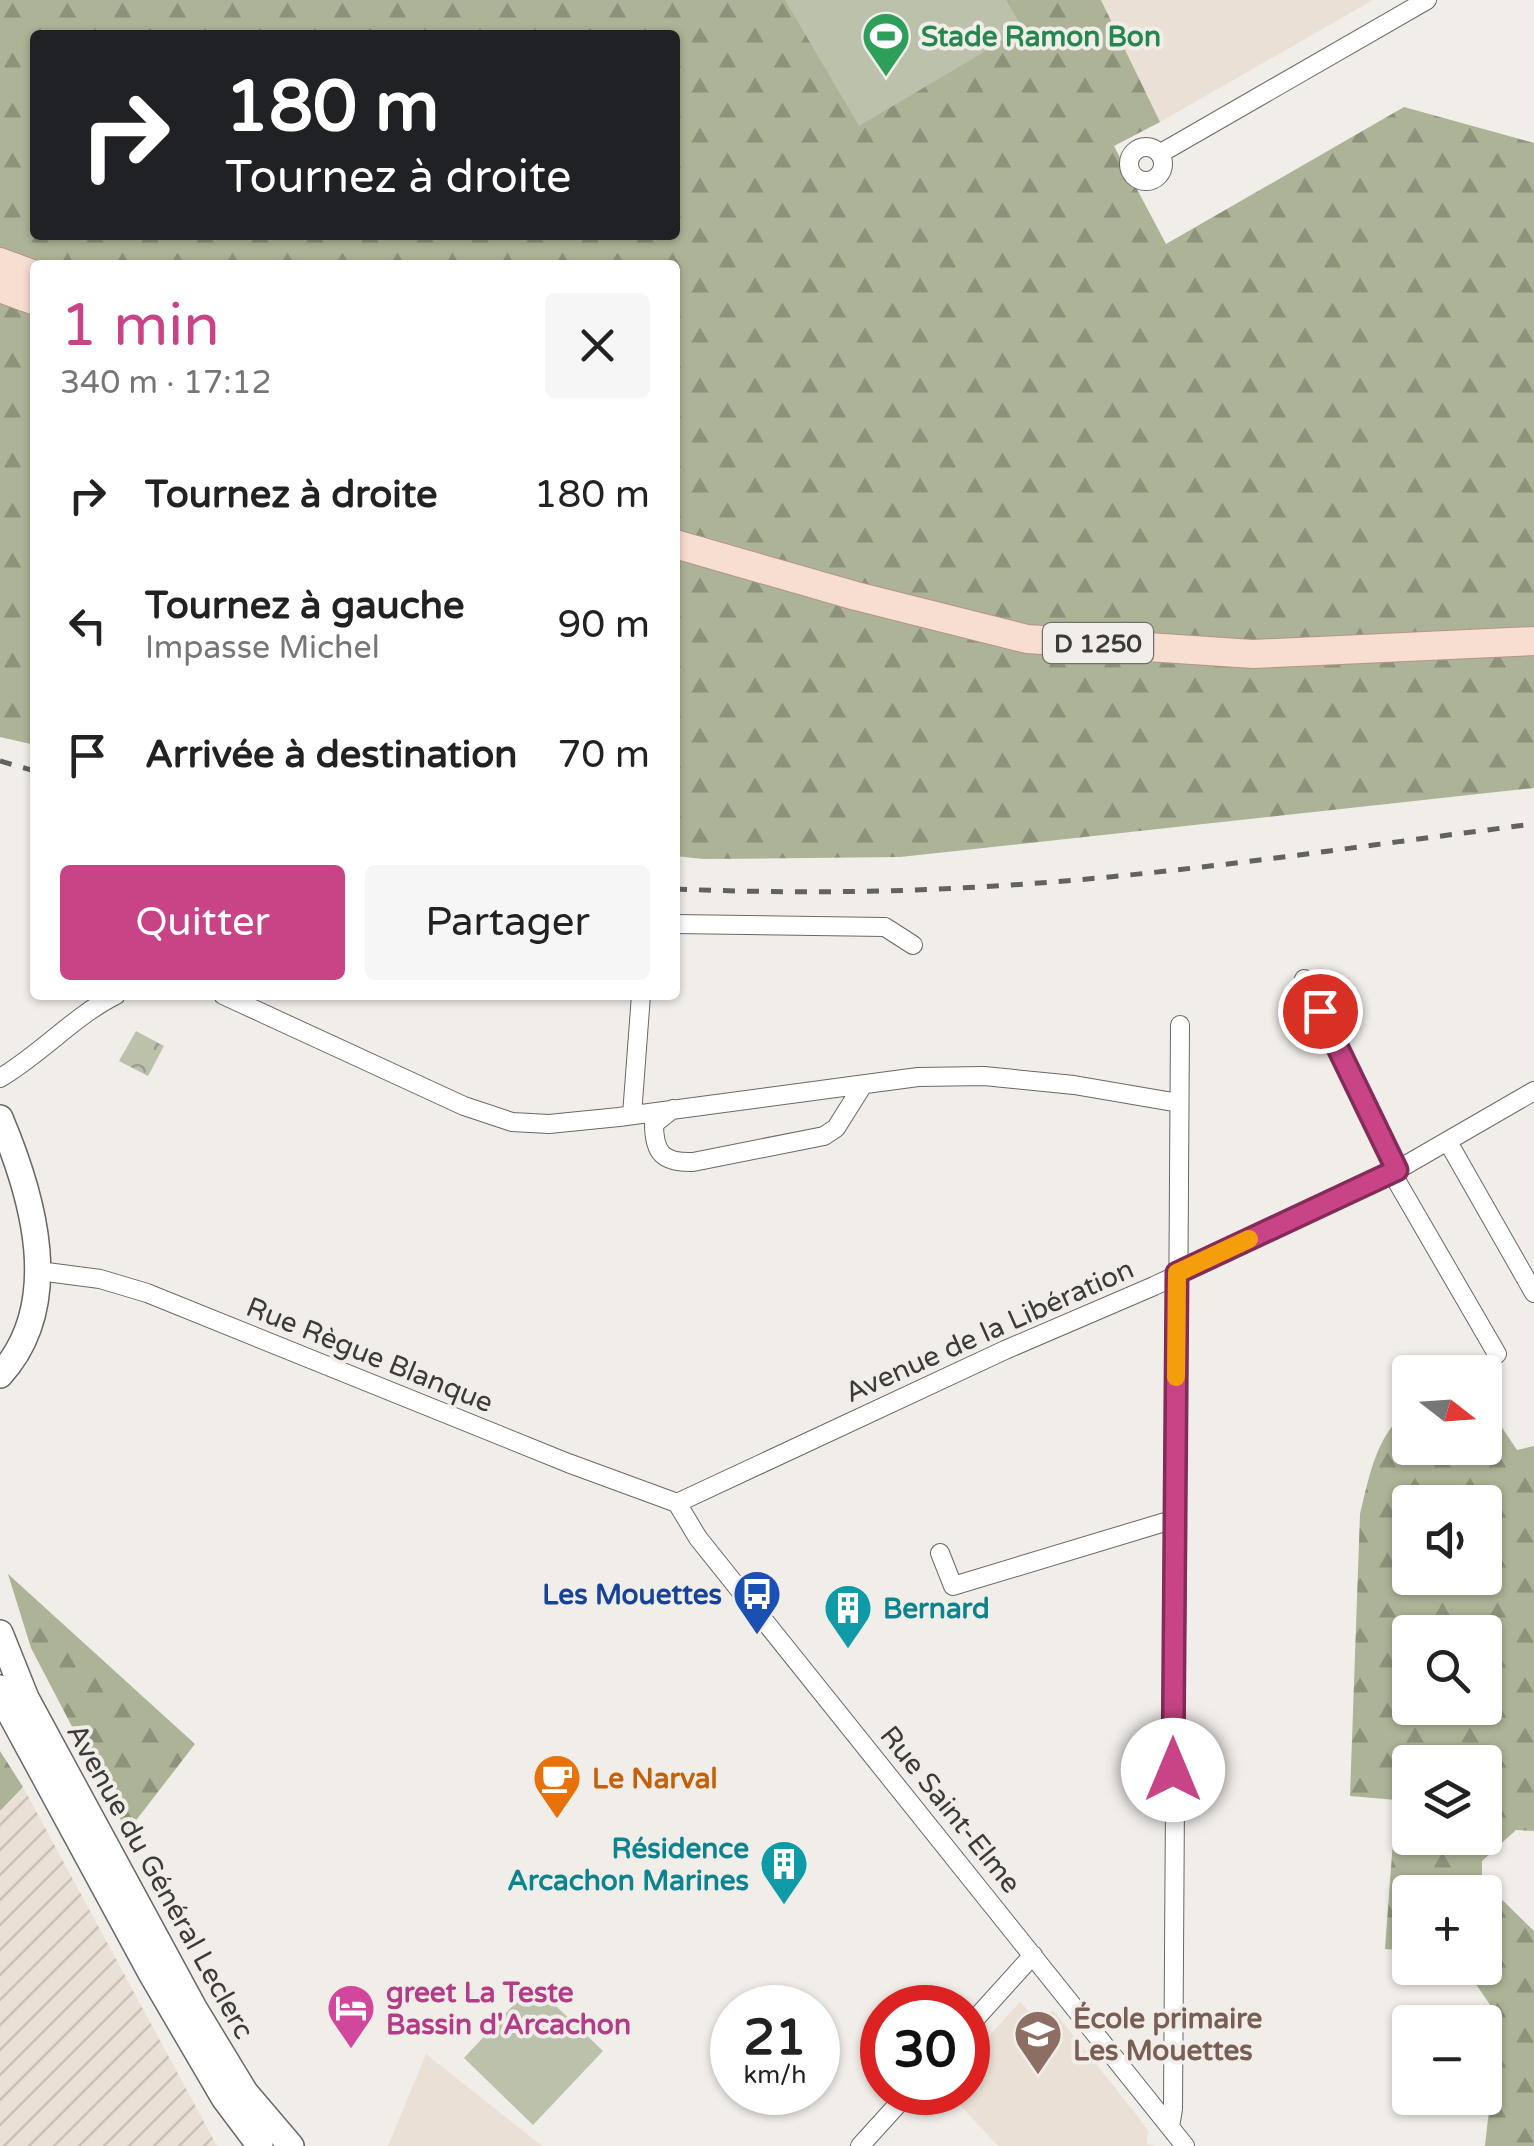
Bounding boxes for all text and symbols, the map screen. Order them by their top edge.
sports icon: Stade Ramon Bon [860,10,912,78]
place label: Stade Ramon Bon [921,20,1161,54]
text: 180 m [225,66,439,150]
icon: right [60,70,190,200]
text: Tournez à droite [225,151,571,205]
text: 1 min [60,290,220,362]
button: close [545,293,650,398]
text: 340 m · 17:12 [60,364,272,402]
icon: right [60,468,115,523]
text: Tournez à droite [145,472,438,518]
text: 180 m [534,472,650,518]
text: Tournez à gauche [145,583,464,629]
icon: left [60,598,115,653]
text: 90 m [558,602,650,648]
road number: D 1250 [1043,623,1153,663]
text: Impasse Michel [145,629,380,667]
icon: arrive [60,728,115,783]
text: Arrivée à destination [145,732,518,778]
text: 70 m [558,732,650,778]
button: Quitter [60,865,345,980]
button: Partager [365,865,650,980]
pin [1278,969,1363,1054]
icon: arrive [1293,984,1348,1039]
street label: Avenue de la Libération [840,1252,1139,1410]
street label: Rue Règue Blanque [241,1290,498,1420]
north arrow [1392,1355,1502,1465]
map controls [1392,1355,1502,2115]
button: sound [1392,1485,1502,1595]
bus stop icon: Les Mouettes [731,1568,783,1636]
place label: Les Mouettes [542,1578,722,1612]
building icon: Bernard [822,1582,874,1650]
place label: Bernard [883,1592,990,1626]
button: search [1392,1615,1502,1725]
street label: Avenue du Général Leclerc [59,1718,261,2045]
position arrow [1121,1718,1225,1822]
street label: Rue Saint-Elme [872,1719,1028,1900]
button: layers [1392,1745,1502,1855]
cafe icon: Le Narval [531,1752,583,1820]
place label: Le Narval [592,1762,718,1796]
place label: Résidence Arcachon Marines [507,1832,749,1898]
building icon: Résidence Arcachon Marines [758,1838,810,1906]
button: + [1392,1875,1502,1985]
place label: greet La Teste Bassin d'Arcachon [386,1976,631,2042]
hotel icon: greet La Teste Bassin d'Arcachon [325,1982,377,2050]
speed limit sign: 30 [860,1985,990,2115]
place label: École primaire Les Mouettes [1073,2001,1262,2068]
button: − [1392,2005,1502,2115]
text: 21 [744,2008,806,2068]
school or university icon: École primaire Les Mouettes [1012,2008,1064,2076]
text: km/h [744,2060,806,2090]

